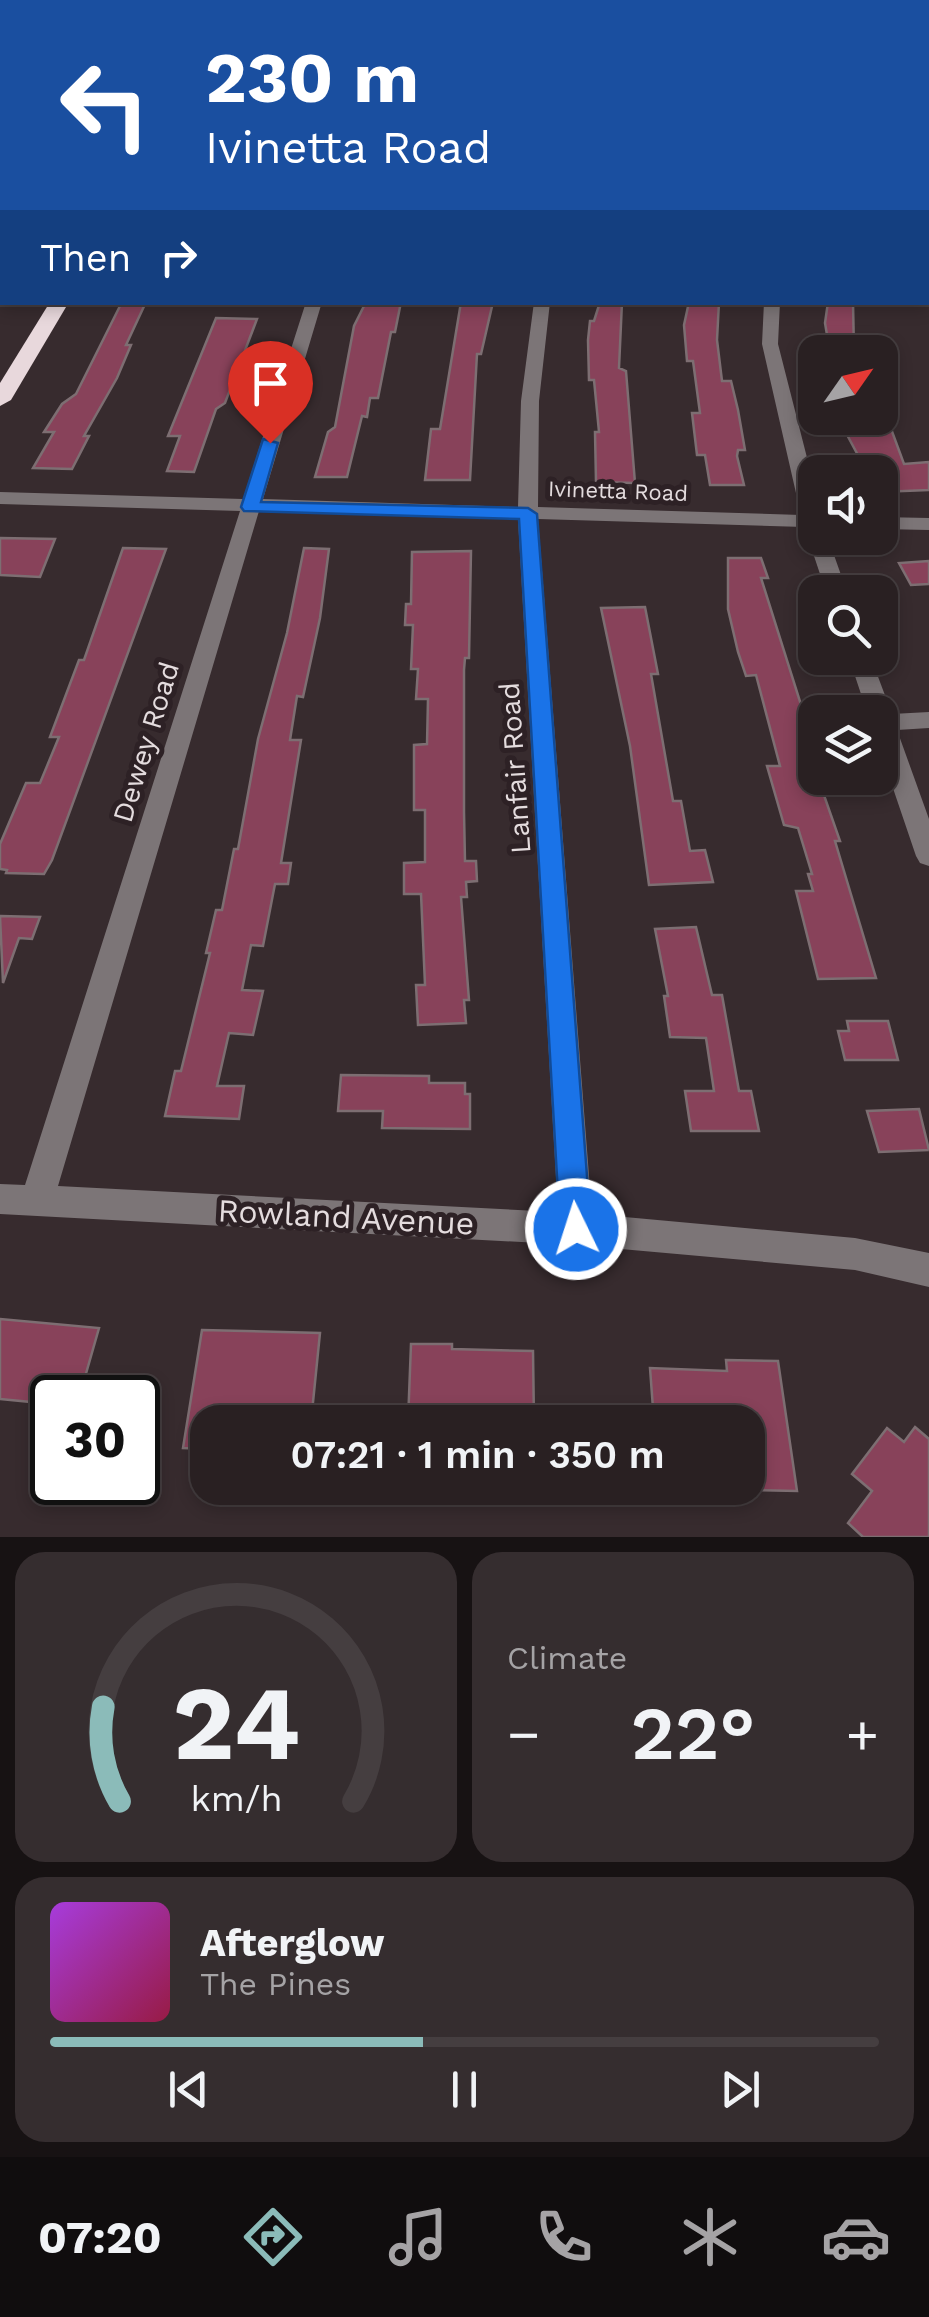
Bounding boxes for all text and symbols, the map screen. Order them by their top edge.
text: 230 m [205,37,419,119]
icon: left [40,40,170,170]
text: Ivinetta Road [205,121,491,174]
icon: right [151,230,206,285]
text: Then [40,236,131,280]
north arrow [798,335,898,435]
map controls [798,335,898,795]
pin [228,341,313,444]
icon: arrive [243,356,298,411]
button: sound [798,455,898,555]
street label: Ivinetta Road [548,476,688,506]
button: search [798,575,898,675]
street label: Dewey Road [106,658,186,826]
street label: Lanfair Road [493,681,537,855]
button: layers [798,695,898,795]
position arrow [524,1177,628,1281]
street label: Rowland Avenue [217,1191,475,1243]
speed limit sign: 30 [30,1375,160,1505]
text: 07:21 · 1 min · 350 m [290,1433,665,1477]
text: Climate [507,1639,627,1677]
text: 24 [172,1662,300,1784]
text: 22° [631,1689,755,1777]
text: − [507,1702,540,1766]
text: + [846,1702,879,1766]
text: km/h [190,1778,282,1820]
text: Afterglow [200,1921,385,1965]
text: The Pines [200,1965,351,2003]
icon: previous [161,2062,216,2117]
icon: pause [437,2062,492,2117]
icon: next [713,2062,768,2117]
icon: directions [238,2202,308,2272]
icon: music [383,2202,453,2272]
icon: phone [529,2202,599,2272]
icon: climate [675,2202,745,2272]
icon: car [821,2202,891,2272]
text: 07:20 [38,2211,162,2264]

